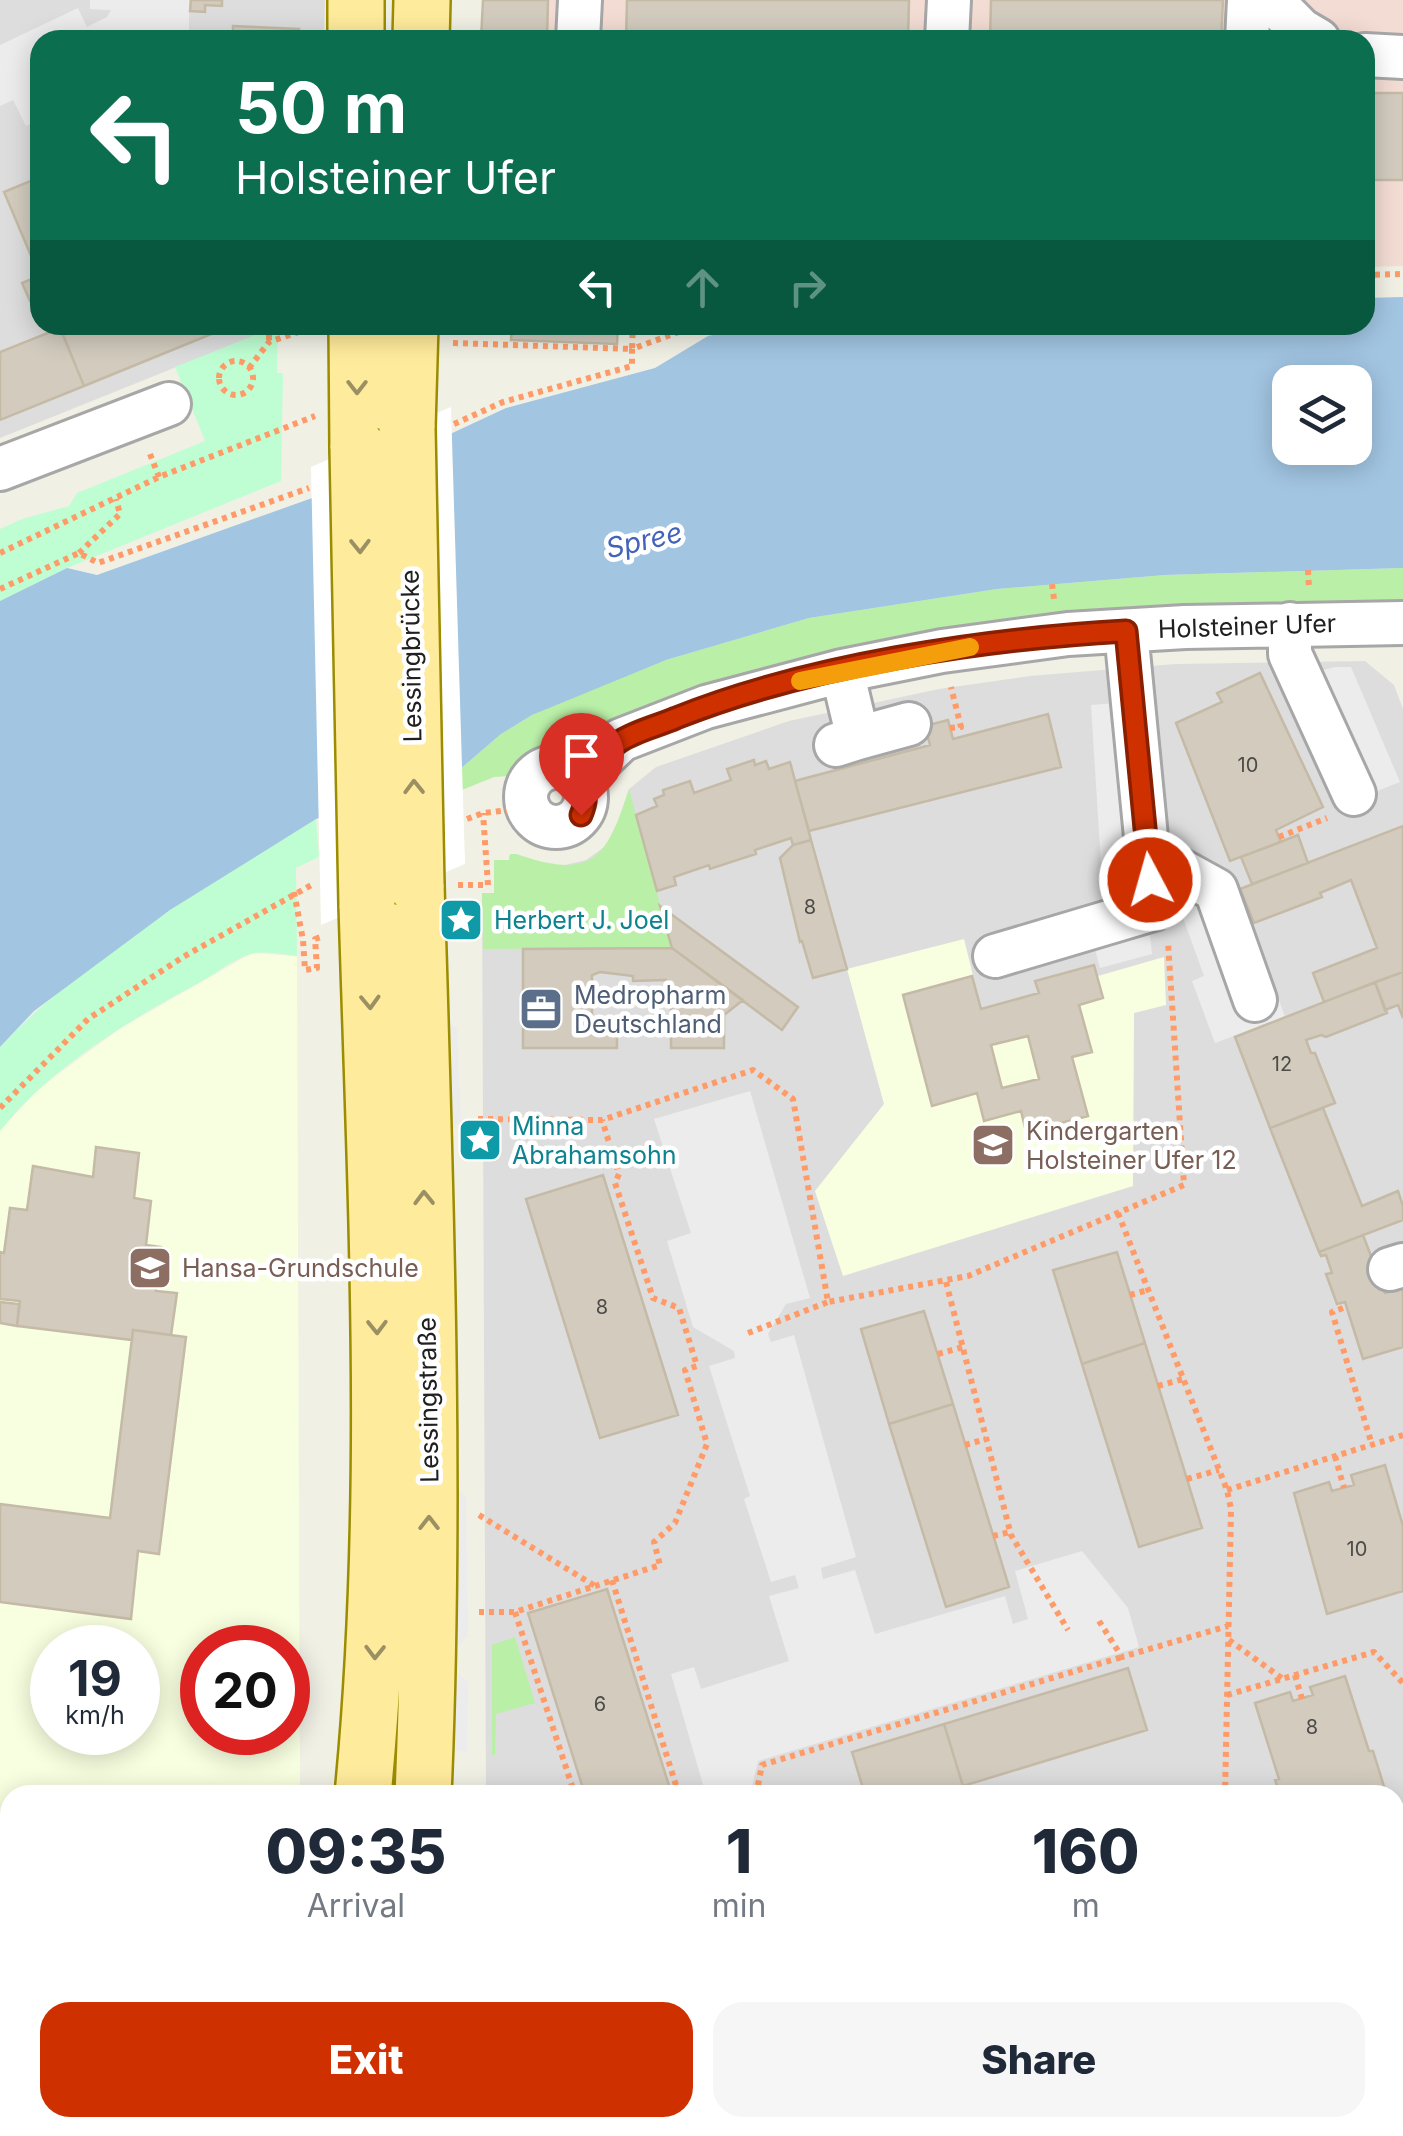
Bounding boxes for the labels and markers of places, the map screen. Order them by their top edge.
pin [539,713,624,816]
place icon: Herbert J. Joel [438,897,484,943]
place label: Herbert J. Joel [494,905,669,935]
place label: Medropharm Deutschland [574,980,726,1039]
office icon: Medropharm Deutschland [518,986,564,1032]
place label: Minna Abrahamsohn [512,1111,676,1170]
place label: Kindergarten Holsteiner Ufer 12 [1026,1116,1237,1175]
place icon: Minna Abrahamsohn [457,1117,503,1163]
school or university icon: Kindergarten Holsteiner Ufer 12 [970,1122,1016,1168]
school or university icon: Hansa-Grundschule [127,1245,173,1291]
place label: Hansa-Grundschule [182,1253,419,1283]

